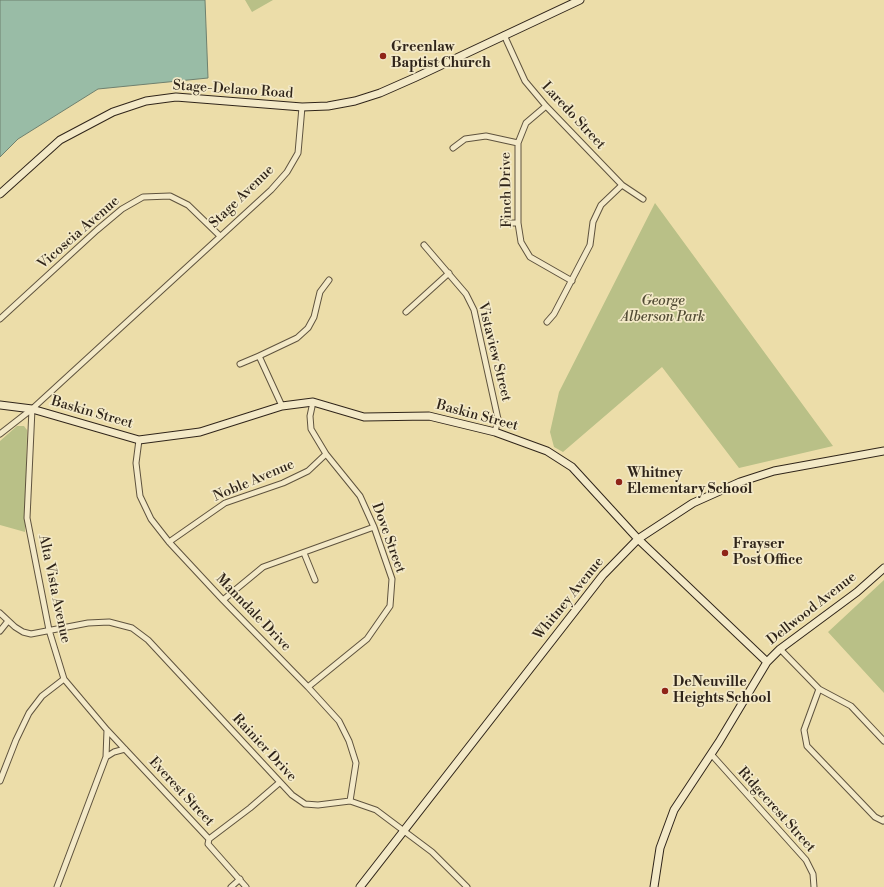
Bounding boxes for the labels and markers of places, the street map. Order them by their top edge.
place label: Greenlaw Baptist Church [391,40,491,72]
marker: Greenlaw Baptist Church [378,51,388,61]
place label: Whitney Elementary School [627,466,752,498]
marker: Whitney Elementary School [614,477,624,487]
place label: Frayser Post Office [733,537,803,570]
marker: Frayser Post Office [720,548,730,558]
place label: DeNeuville Heights School [673,675,771,708]
marker: DeNeuville Heights School [660,686,670,696]

